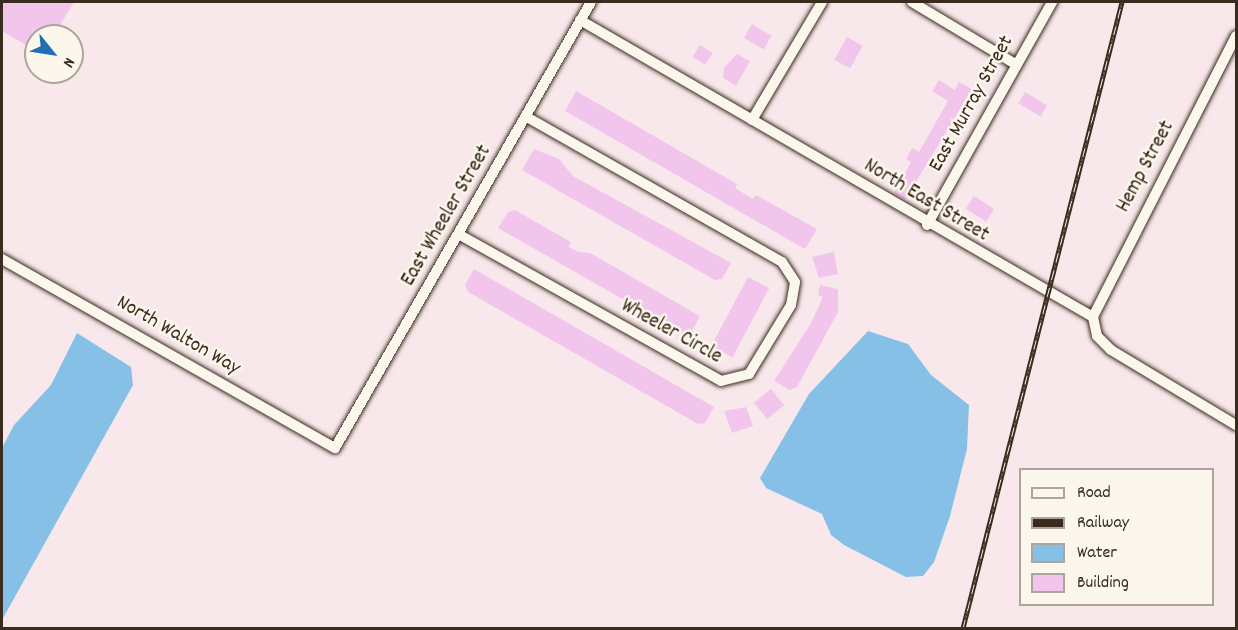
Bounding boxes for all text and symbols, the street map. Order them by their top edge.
north arrow [24,24,84,84]
street label: East Murray Street [924,31,1020,177]
text: N [56,53,80,71]
street label: Hemp Street [1111,117,1181,217]
street label: East Wheeler Street [396,141,498,291]
street label: North East Street [859,154,993,248]
street label: North Walton Way [112,290,244,382]
street label: Wheeler Circle [616,294,726,370]
legend [1019,468,1214,606]
text: Road [1077,481,1111,506]
text: Railway [1077,511,1129,536]
text: Water [1077,541,1117,566]
text: Building [1077,571,1129,596]

